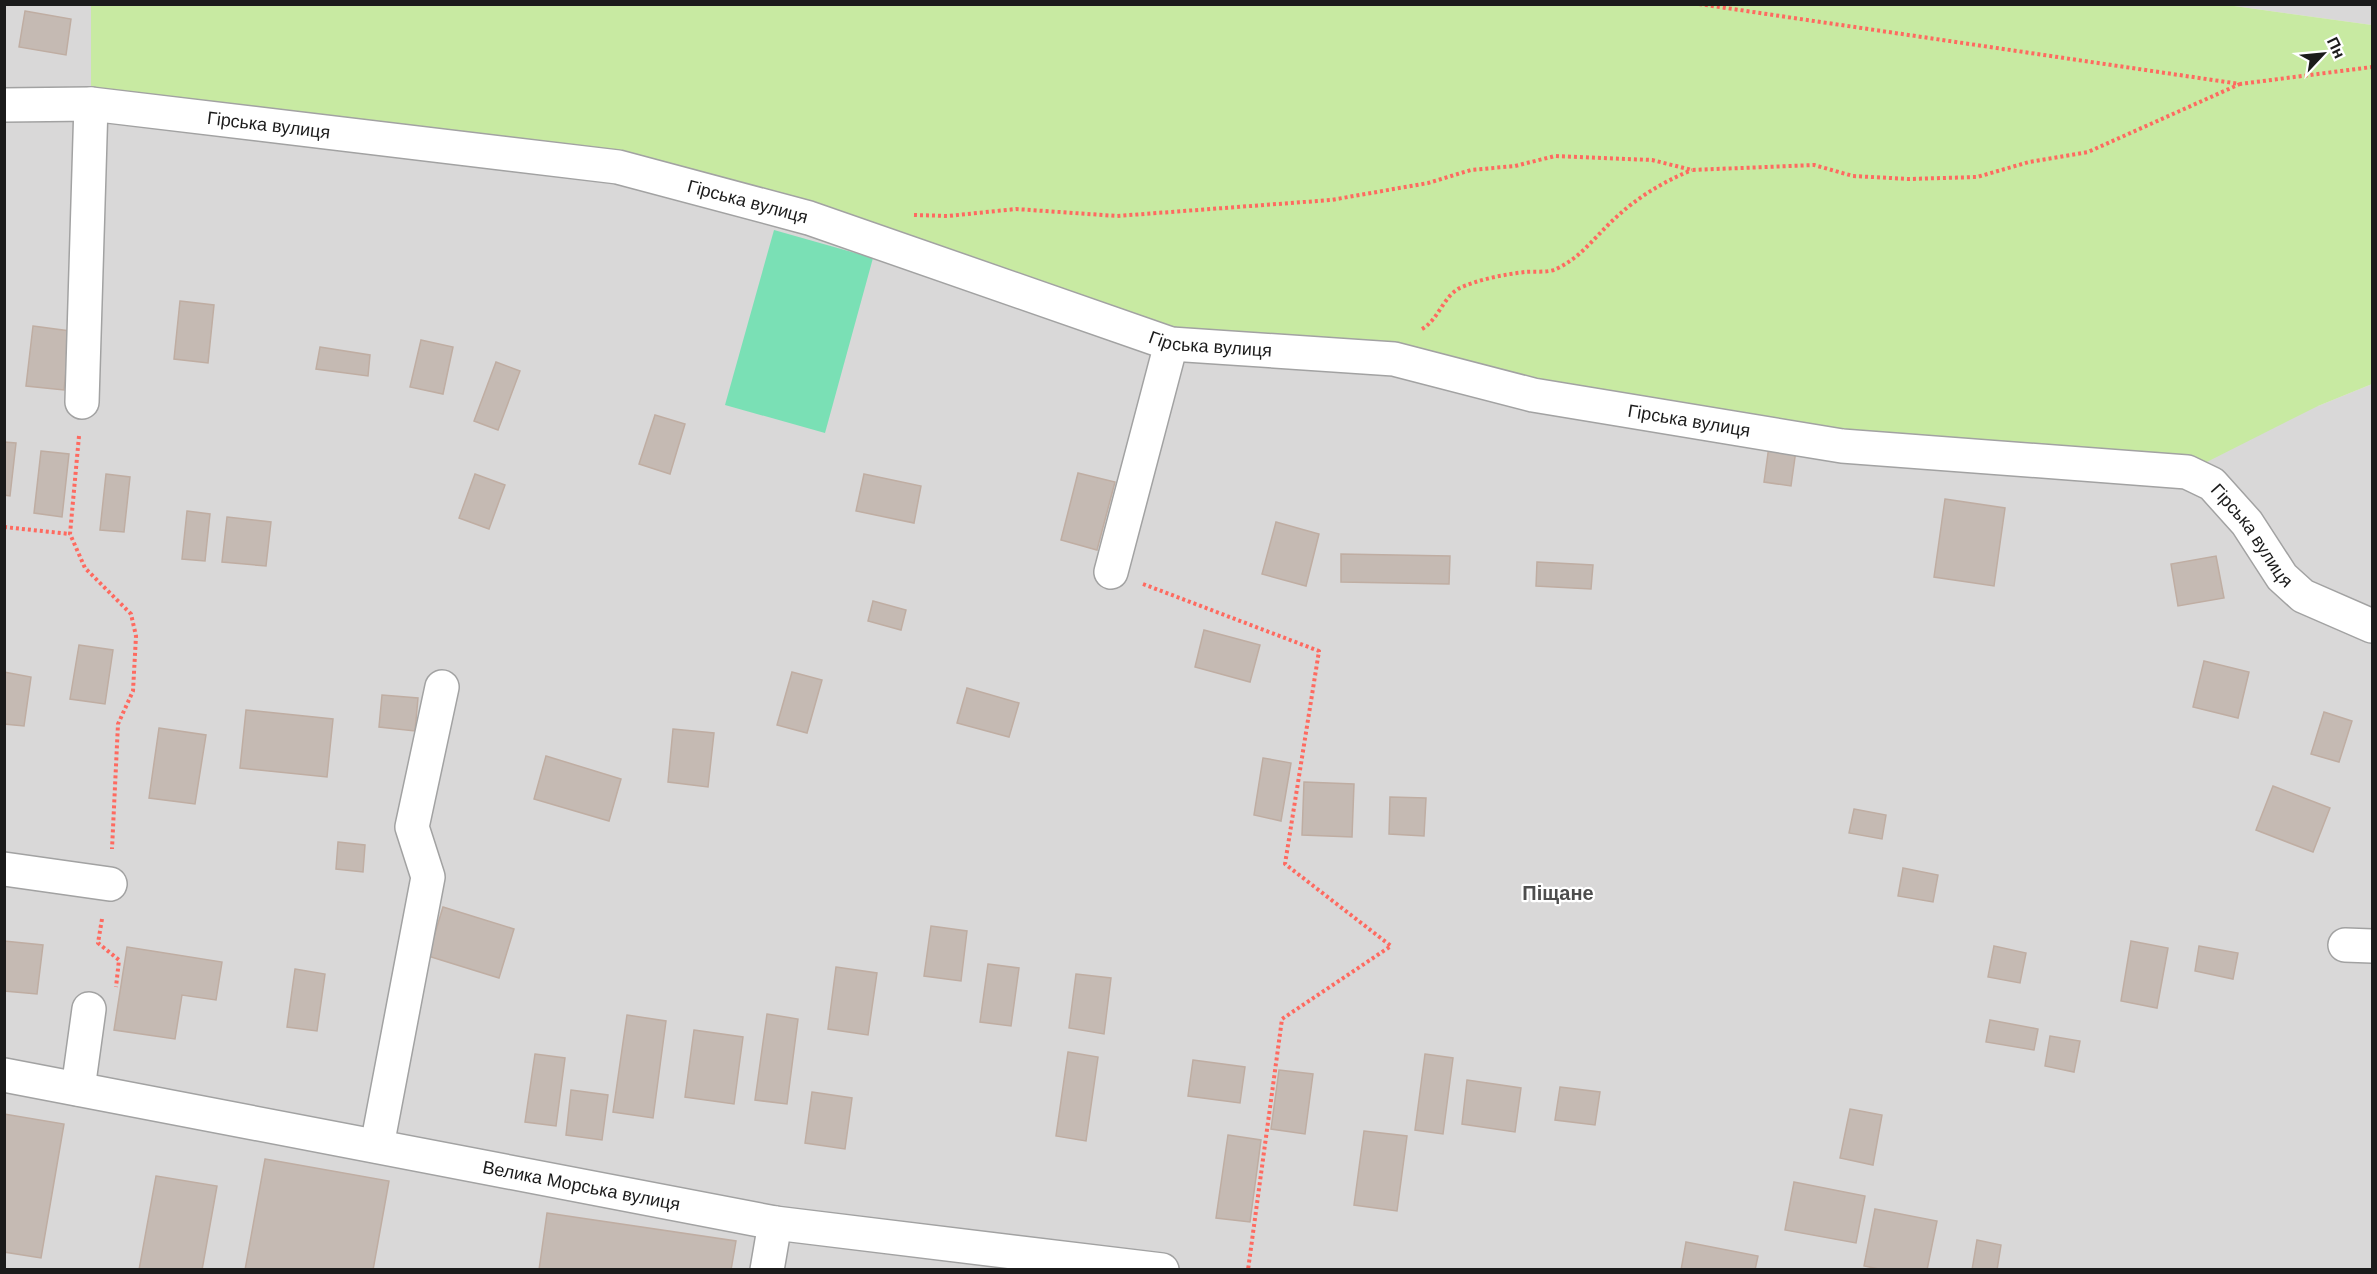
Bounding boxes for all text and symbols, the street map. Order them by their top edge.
north arrow [2293,24,2353,84]
text: Пн [2324,34,2348,61]
street label: Гірська вулиця [206,108,331,143]
street label: Гірська вулиця [685,176,810,227]
street label: Гірська вулиця [1146,327,1273,361]
street label: Гірська вулиця [1626,401,1752,441]
street label: Гірська вулиця [2207,480,2296,591]
district label: Піщане [1522,882,1594,904]
street label: Велика Морська вулиця [481,1157,682,1215]

